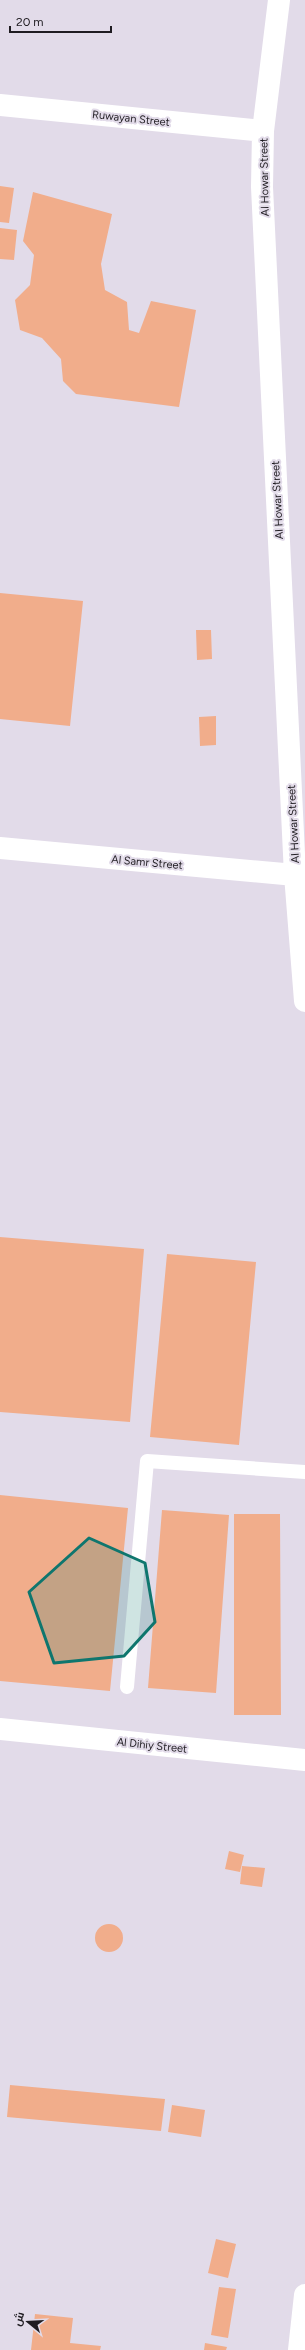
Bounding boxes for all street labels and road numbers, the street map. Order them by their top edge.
street label: Ruwayan Street [91,108,170,129]
street label: Al Howar Street [257,138,272,216]
street label: Al Howar Street [269,460,286,539]
street label: Al Howar Street [285,784,302,863]
street label: Al Samr Street [111,853,183,872]
street label: Al Dihiy Street [116,1735,188,1756]

